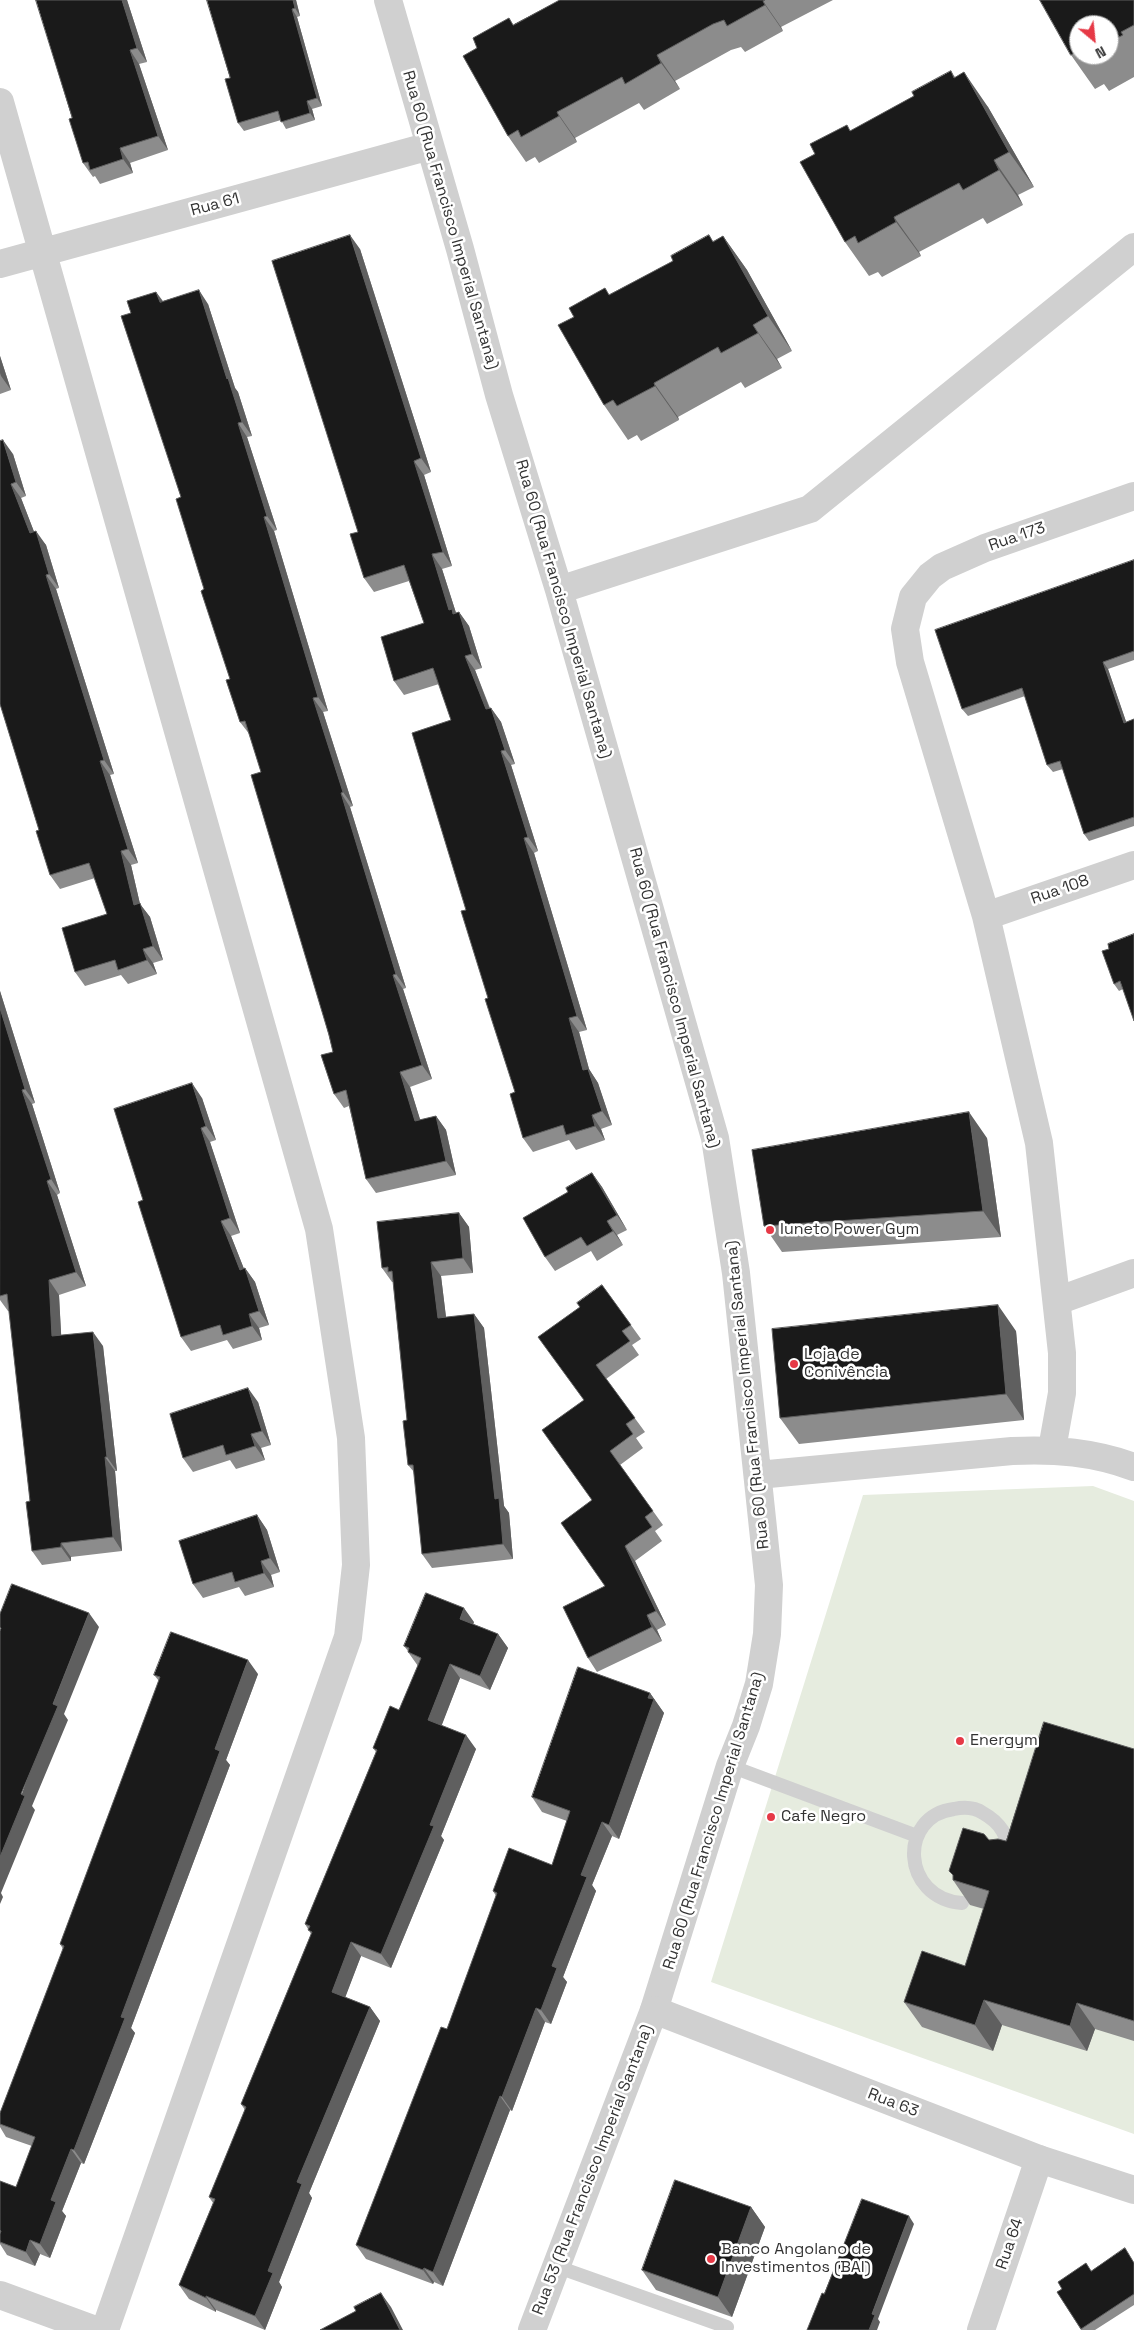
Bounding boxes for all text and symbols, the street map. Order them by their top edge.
north arrow [1069,15,1119,65]
text: N [1092,42,1109,63]
street label: Rua 60 (Rua Francisco Imperial Santana) [398,68,502,372]
street label: Rua 61 [189,189,241,221]
street label: Rua 60 (Rua Francisco Imperial Santana) [511,457,615,761]
street label: Rua 173 [986,518,1048,556]
street label: Rua 60 (Rua Francisco Imperial Santana) [625,846,723,1150]
street label: Rua 108 [1028,871,1092,909]
place label: Iuneto Power Gym [780,1220,919,1240]
marker: Iuneto Power Gym [764,1224,776,1236]
street label: Rua 60 (Rua Francisco Imperial Santana) [722,1240,774,1550]
place label: Loja de Conivência [804,1345,888,1383]
marker: Loja de Conivência [788,1358,800,1370]
street label: Rua 60 (Rua Francisco Imperial Santana) [659,1670,769,1972]
place label: Energym [970,1731,1038,1751]
marker: Energym [954,1735,966,1747]
place label: Cafe Negro [781,1807,866,1827]
marker: Cafe Negro [765,1811,777,1823]
street label: Rua 53 (Rua Francisco Imperial Santana) [529,2022,657,2318]
street label: Rua 63 [865,2085,921,2121]
street label: Rua 64 [992,2216,1028,2272]
place label: Banco Angolano de Investimentos (BAI) [721,2240,871,2278]
marker: Banco Angolano de Investimentos (BAI) [705,2253,717,2265]

